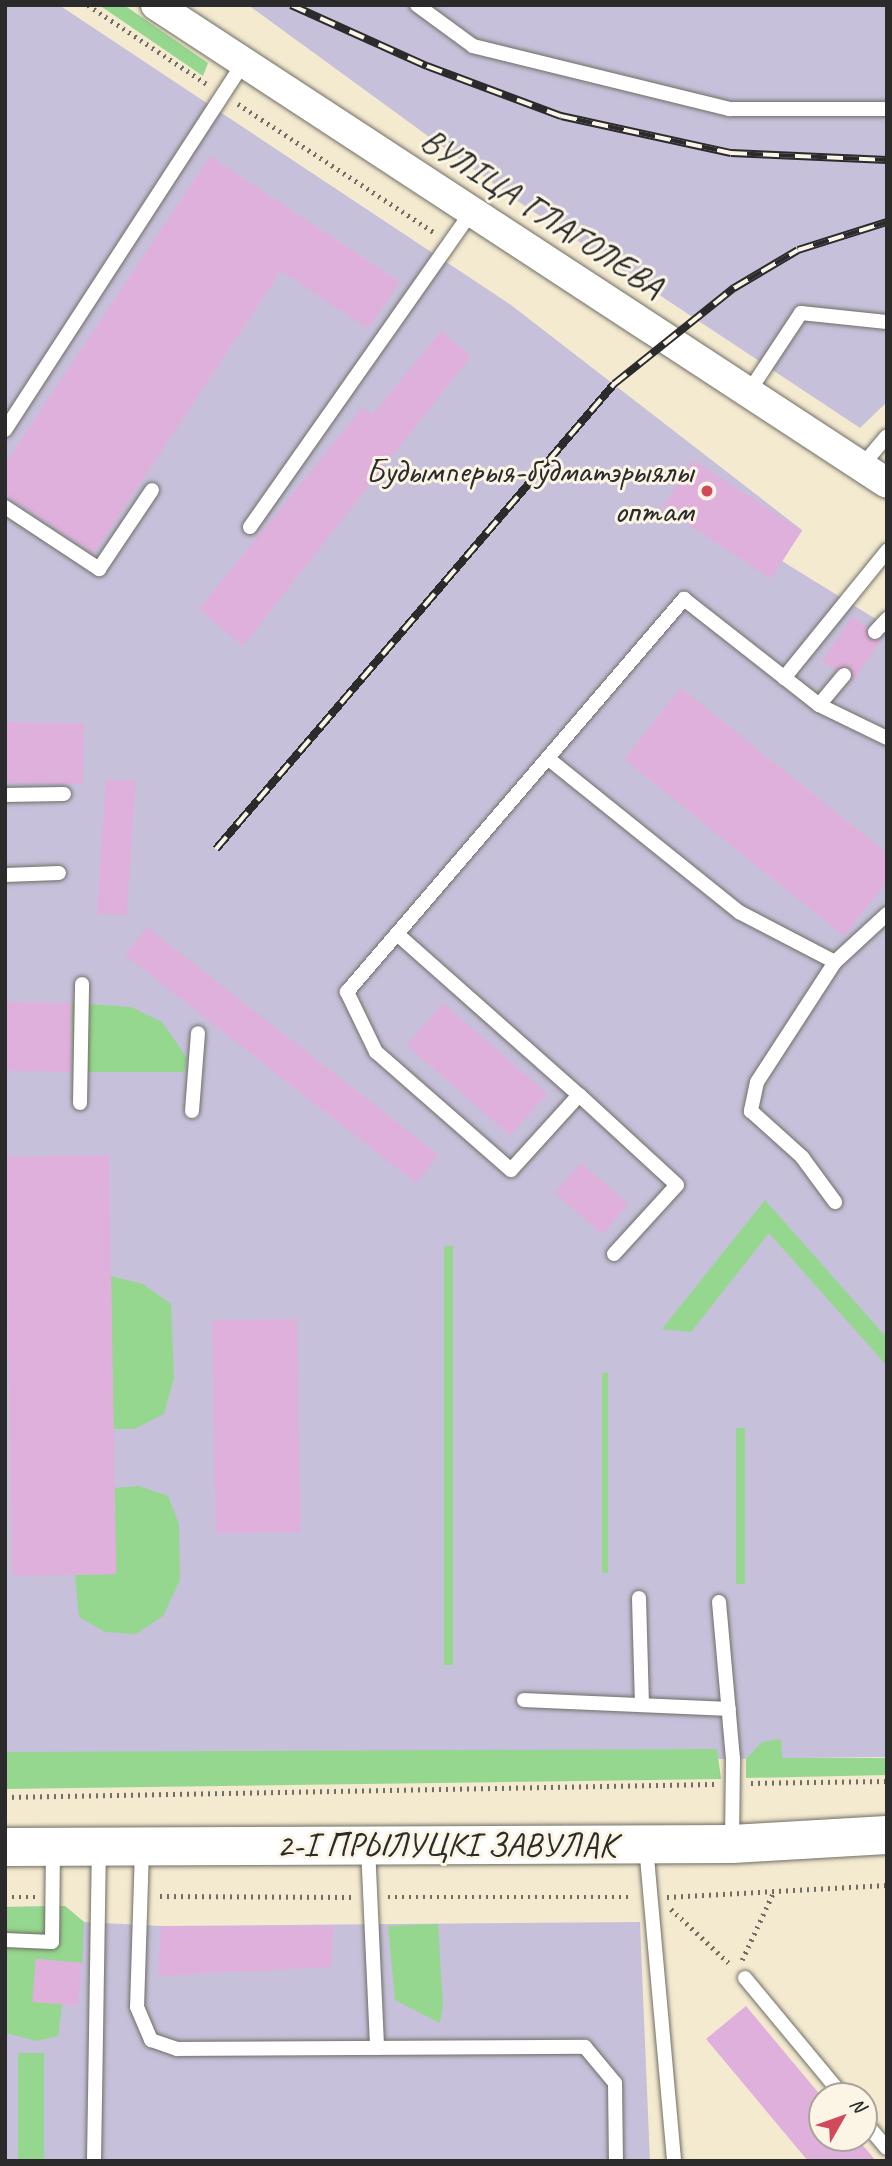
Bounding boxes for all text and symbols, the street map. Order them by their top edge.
street label: ВУЛІЦА ГЛАГОЛЕВА [414,119,670,307]
place label: Будымперыя-будматэрыялы оптам [366,450,693,532]
marker: Будымперыя-будматэрыялы оптам [699,483,715,499]
street label: 2-І ПРЫЛУЦКІ ЗАВУЛАК [276,1824,616,1866]
north arrow [808,2082,878,2152]
text: N [845,2093,871,2117]

